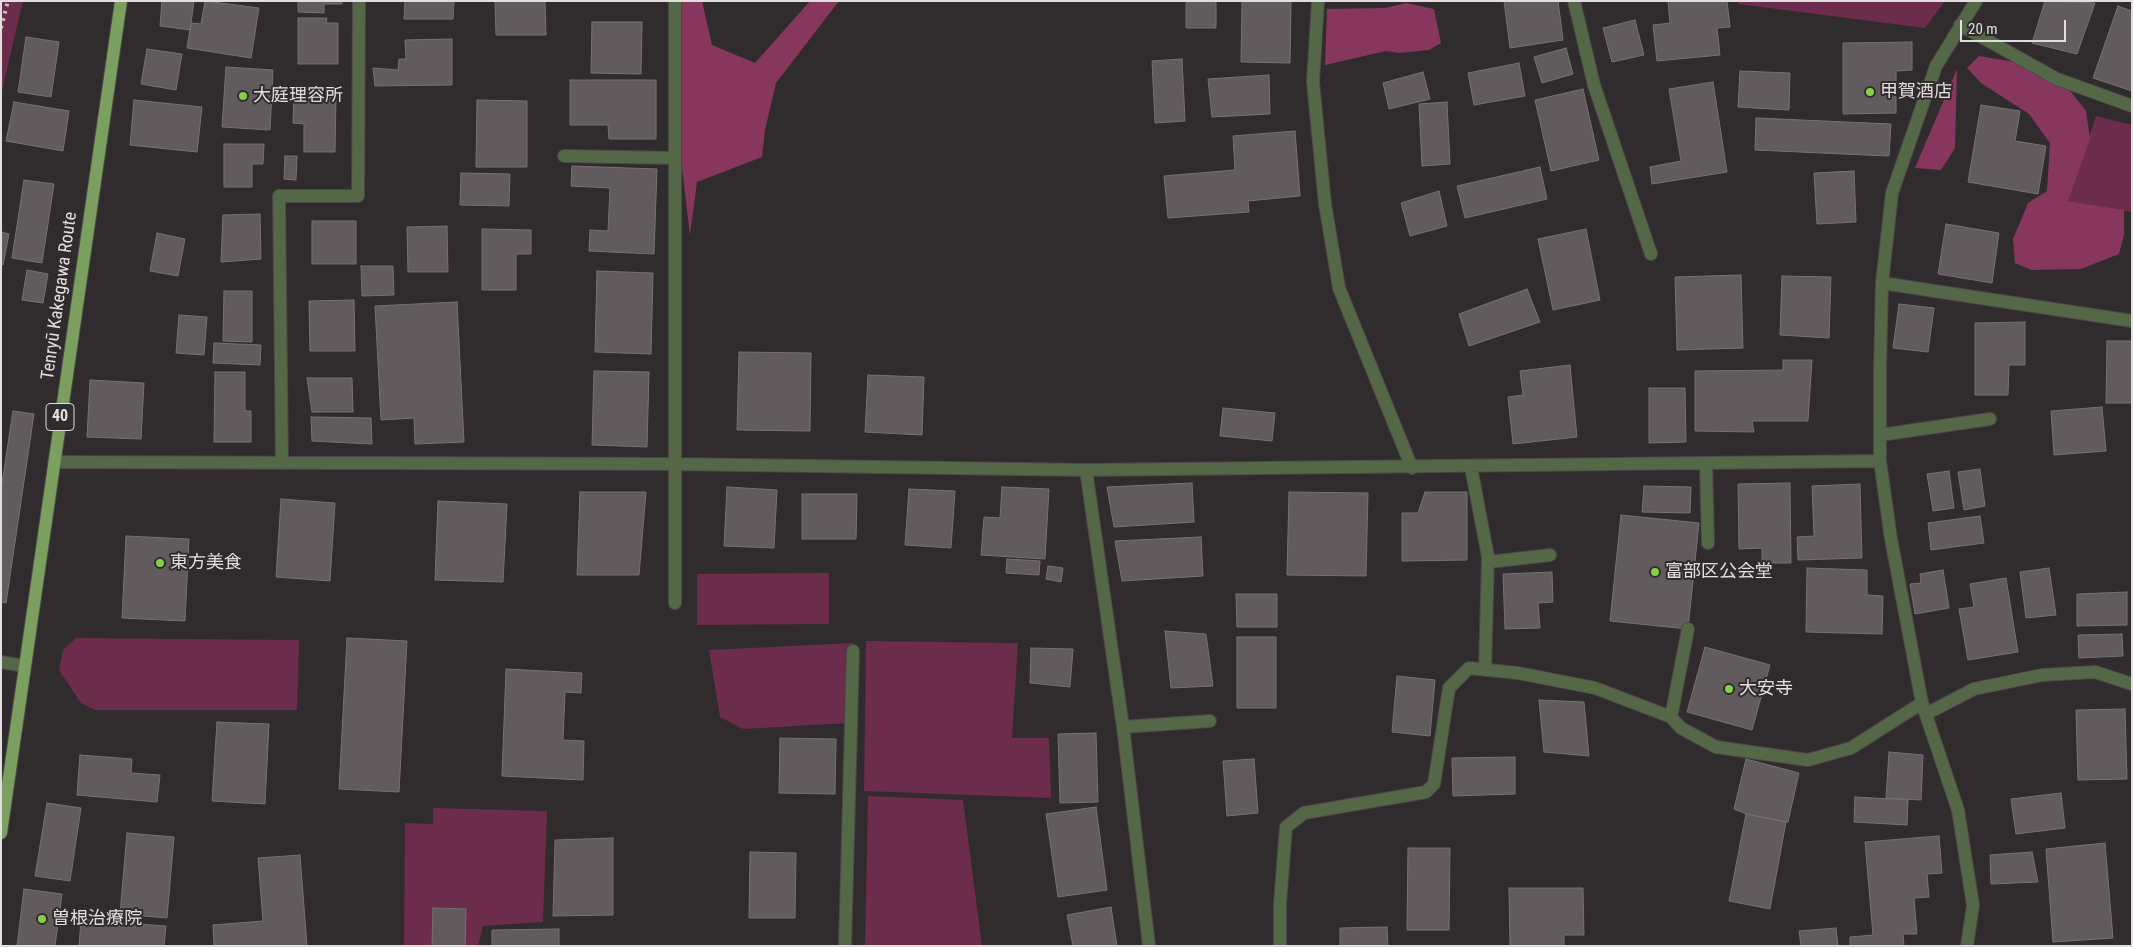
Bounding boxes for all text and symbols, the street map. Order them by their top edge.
scale bar [1963,10,2069,42]
text: 20 m [1968,20,1998,38]
place label: 甲賀酒店 [1880,81,1952,103]
place label: 大庭理容所 [253,85,343,107]
marker: 甲賀酒店 [1864,86,1876,98]
marker: 大庭理容所 [237,90,249,102]
street label: Tenryū Kakegawa Route [38,211,82,381]
road number: 40 [46,404,74,431]
place label: 東方美食 [170,552,242,574]
marker: 東方美食 [154,557,166,569]
place label: 富部区公会堂 [1665,561,1773,583]
marker: 富部区公会堂 [1649,566,1661,578]
place label: 大安寺 [1739,678,1793,700]
marker: 大安寺 [1723,683,1735,695]
place label: 曽根治療院 [52,908,142,930]
marker: 曽根治療院 [36,913,48,925]

